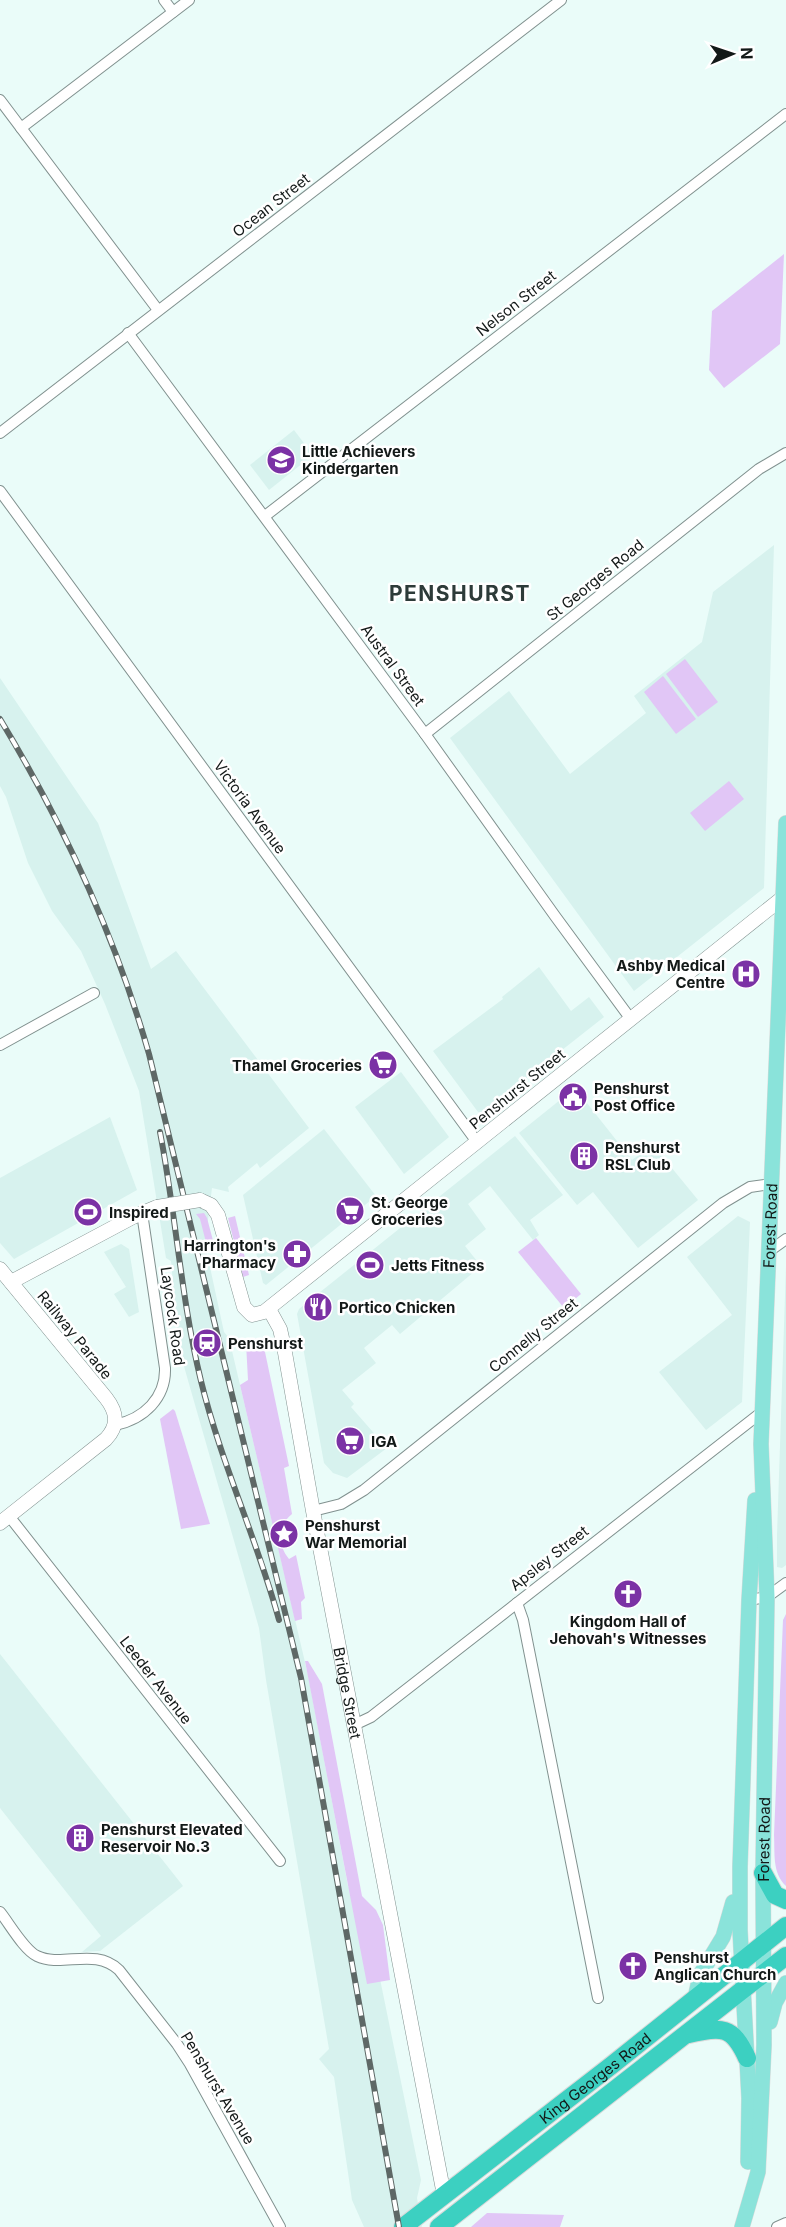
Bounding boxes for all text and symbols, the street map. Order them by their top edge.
north arrow [702,24,762,84]
text: N [737,47,757,60]
street label: Ocean Street [229,169,313,241]
street label: Nelson Street [472,266,560,340]
place label: Little Achievers Kindergarten [302,442,416,478]
school or university icon: Little Achievers Kindergarten [265,444,297,476]
street label: St Georges Road [543,535,647,625]
district label: PENSHURST [389,581,531,606]
street label: Austral Street [357,620,429,710]
street label: Victoria Avenue [210,756,290,858]
place label: Ashby Medical Centre [616,956,725,992]
hospital icon: Ashby Medical Centre [730,958,762,990]
street label: Penshurst Street [465,1044,569,1133]
supermarket icon: Thamel Groceries [367,1049,399,1081]
place label: Thamel Groceries [232,1056,362,1075]
place label: Penshurst Post Office [594,1079,675,1115]
public building icon: Penshurst Post Office [557,1081,589,1113]
place label: Penshurst RSL Club [605,1138,680,1174]
building icon: Penshurst RSL Club [568,1140,600,1172]
street label: Forest Road [759,1183,781,1268]
place label: St. George Groceries [371,1193,448,1229]
supermarket icon: St. George Groceries [334,1195,366,1227]
sports icon: Inspired [72,1196,104,1228]
place label: Inspired [109,1203,169,1222]
place label: Harrington's Pharmacy [184,1236,276,1272]
pharmacy icon: Harrington's Pharmacy [281,1238,313,1270]
sports icon: Jetts Fitness [354,1249,386,1281]
place label: Jetts Fitness [391,1256,484,1275]
street label: Laycock Road [157,1265,189,1367]
street label: Railway Parade [34,1287,116,1383]
restaurant icon: Portico Chicken [302,1291,334,1323]
street label: Connelly Street [485,1293,581,1377]
place label: Portico Chicken [339,1298,455,1317]
station icon: Penshurst [191,1327,223,1359]
place label: Penshurst [228,1334,303,1353]
supermarket icon: IGA [334,1425,366,1457]
place label: IGA [371,1432,397,1451]
place label: Penshurst War Memorial [305,1516,407,1552]
place icon: Penshurst War Memorial [268,1518,300,1550]
street label: Apsley Street [506,1521,592,1595]
church icon: Kingdom Hall of Jehovah's Witnesses [612,1578,644,1610]
place label: Kingdom Hall of Jehovah's Witnesses [549,1612,707,1648]
street label: Leeder Avenue [116,1632,196,1728]
street label: Bridge Street [330,1645,366,1740]
street label: Forest Road [753,1797,774,1882]
place label: Penshurst Elevated Reservoir No.3 [101,1820,243,1856]
building icon: Penshurst Elevated Reservoir No.3 [64,1822,96,1854]
place label: Penshurst Anglican Church [654,1948,776,1984]
church icon: Penshurst Anglican Church [617,1950,649,1982]
street label: Penshurst Avenue [177,2028,259,2148]
street label: King Georges Road [535,2028,655,2128]

